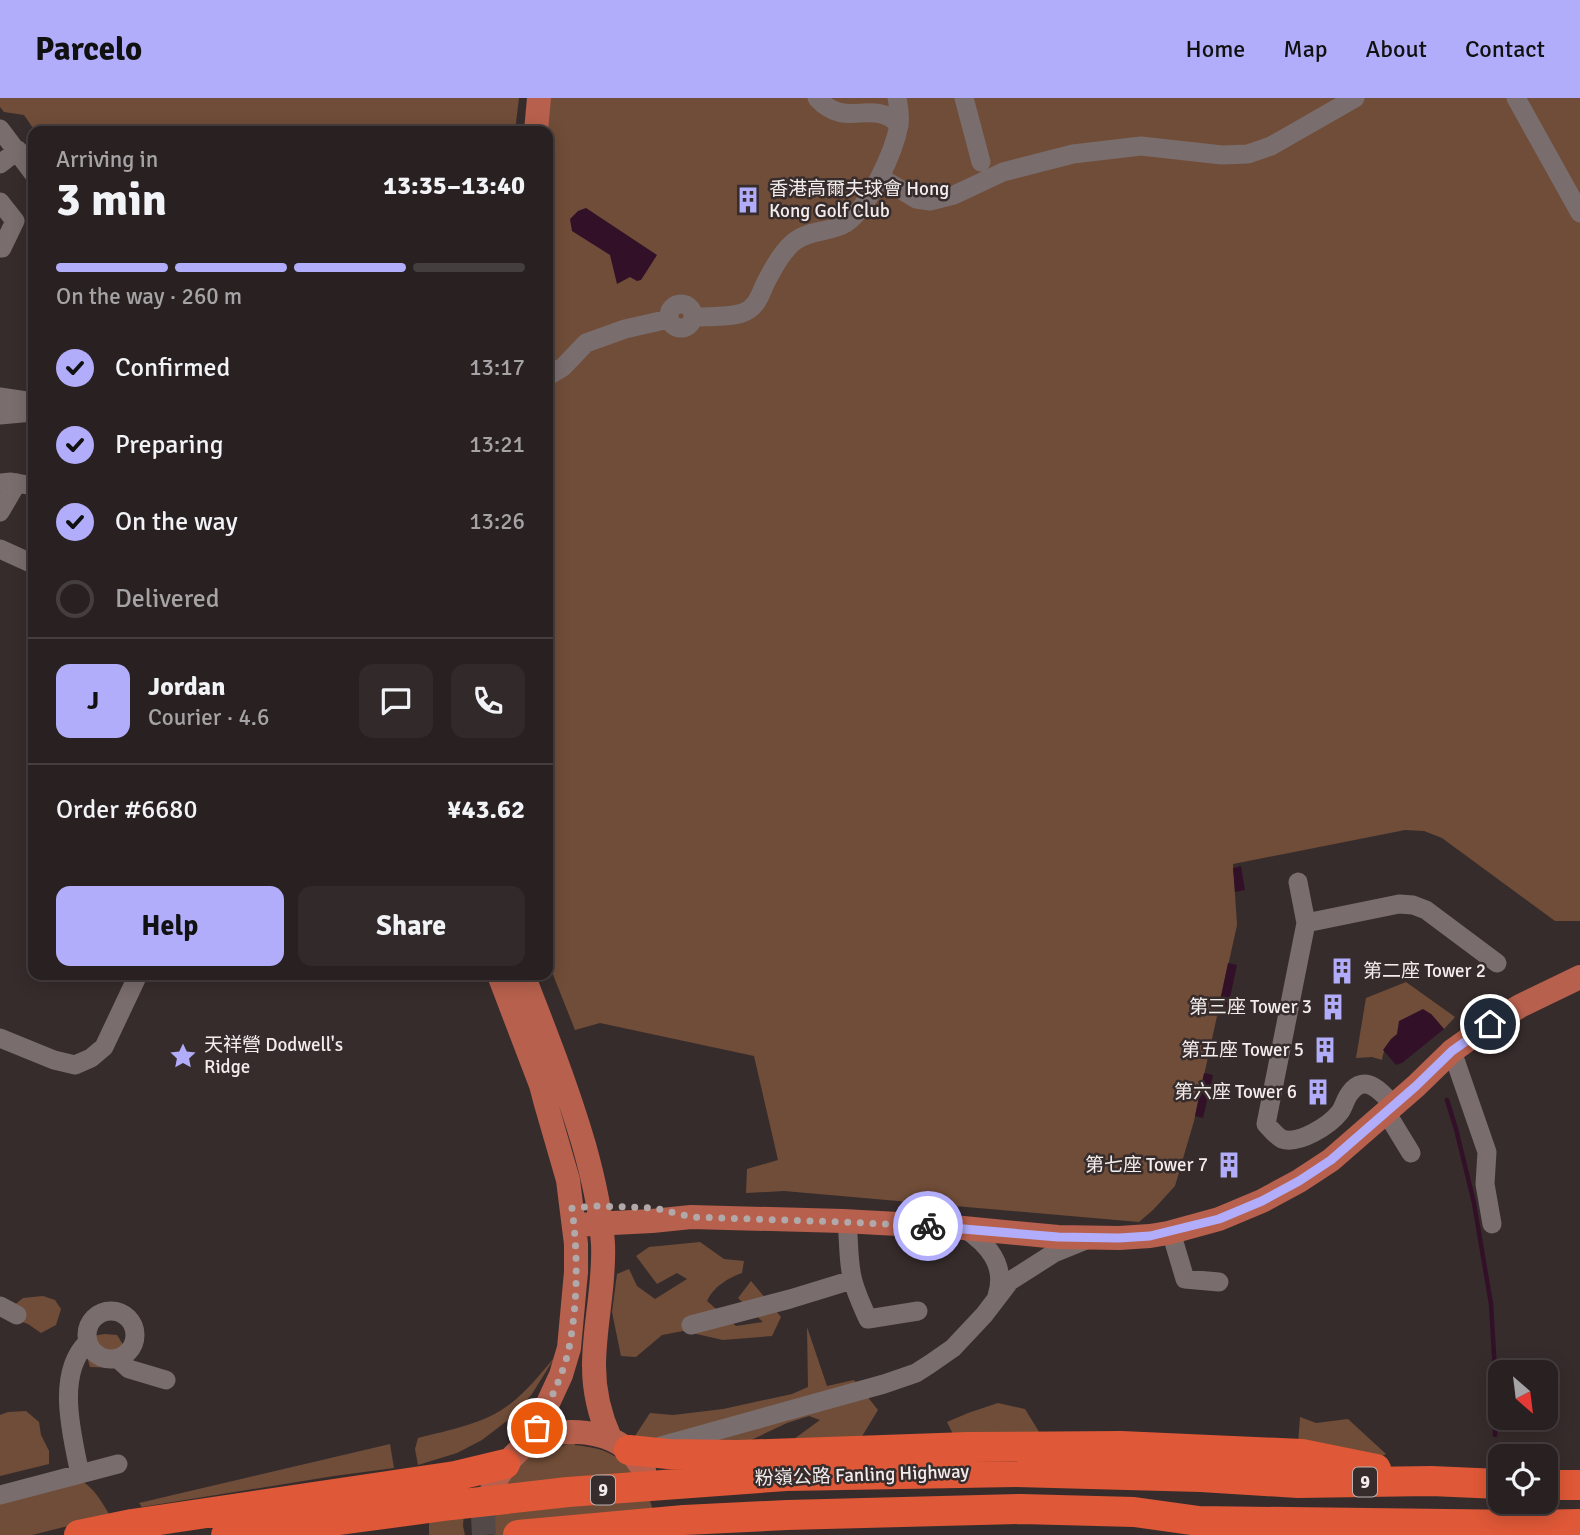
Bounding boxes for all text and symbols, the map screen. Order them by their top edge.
text: Parcelo [35,29,142,70]
text: Home [1185,34,1245,64]
text: Map [1283,34,1328,64]
text: About [1366,34,1427,64]
text: Contact [1465,34,1545,64]
text: Arriving in [56,145,158,174]
text: 13:35–13:40 [383,170,525,202]
text: 3 min [56,172,167,228]
place label: 香港高爾夫球會 Hong Kong Golf Club [769,177,949,223]
building icon: 香港高爾夫球會 Hong Kong Golf Club [733,185,763,215]
text: On the way · 260 m [56,282,242,311]
icon: check [56,349,94,387]
text: Confirmed [115,352,230,384]
text: 13:17 [469,353,525,382]
icon: check [56,426,94,464]
text: Preparing [115,429,223,461]
text: 13:21 [469,430,525,459]
icon: check [56,503,94,541]
text: On the way [115,506,238,538]
text: 13:26 [469,507,525,536]
text: Delivered [115,583,220,615]
button: chat [359,664,433,738]
button: phone [451,664,525,738]
text: Jordan [148,671,225,703]
text: J [87,685,99,717]
text: Courier · 4.6 [148,703,269,732]
text: Order #6680 [56,794,197,826]
text: ¥43.62 [447,794,525,826]
button: Help [56,886,284,966]
button: Share [298,886,525,966]
building icon: 第二座 Tower 2 [1327,956,1357,986]
place label: 第二座 Tower 2 [1363,959,1486,983]
building icon: 第三座 Tower 3 [1318,992,1348,1022]
pin [1460,994,1520,1054]
place label: 第三座 Tower 3 [1189,995,1312,1019]
icon: home [1471,1005,1509,1043]
place label: 天祥營 Dodwell's Ridge [204,1033,343,1079]
building icon: 第五座 Tower 5 [1310,1035,1340,1065]
place label: 第五座 Tower 5 [1181,1038,1304,1062]
place icon: 天祥營 Dodwell's Ridge [168,1041,198,1071]
building icon: 第六座 Tower 6 [1303,1077,1333,1107]
place label: 第六座 Tower 6 [1174,1080,1297,1104]
building icon: 第七座 Tower 7 [1214,1150,1244,1180]
place label: 第七座 Tower 7 [1085,1153,1208,1177]
courier [893,1191,963,1261]
icon: bike [909,1207,947,1245]
north arrow [1488,1360,1558,1430]
map controls [1488,1360,1558,1514]
pin [507,1398,567,1458]
icon: bag [518,1409,556,1447]
button: locate [1488,1444,1558,1514]
street label: 粉嶺公路 Fanling Highway [754,1459,970,1491]
road number: 9 [1353,1468,1377,1497]
road number: 9 [591,1476,615,1504]

